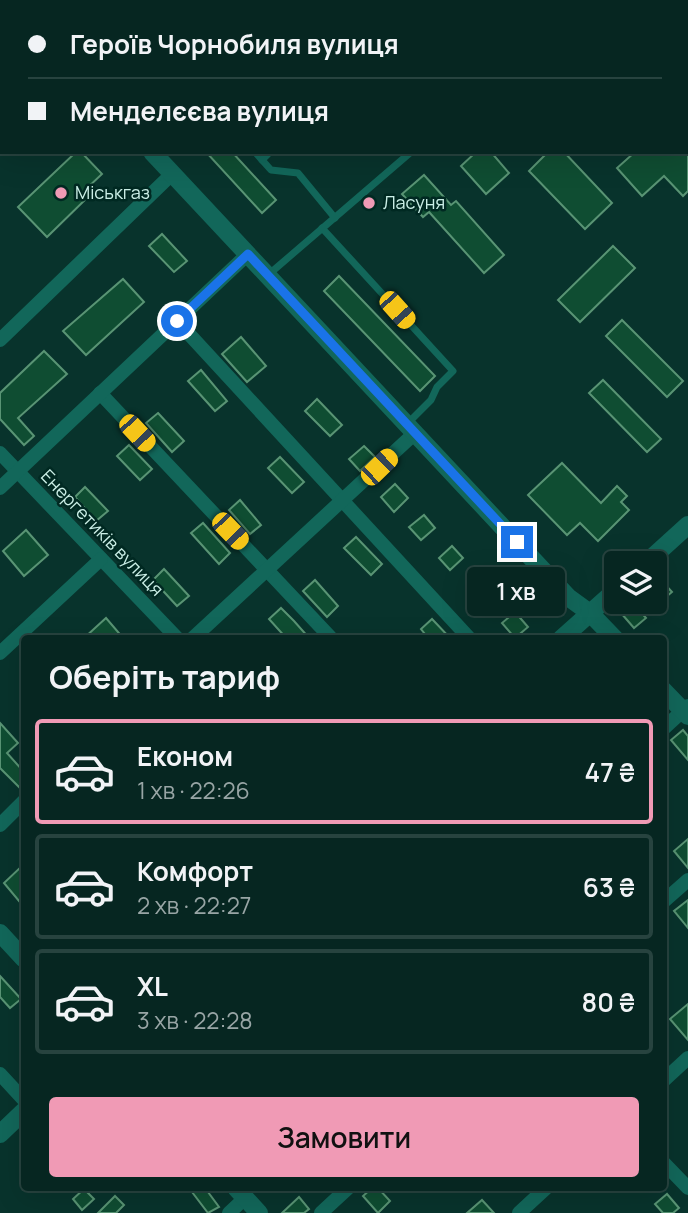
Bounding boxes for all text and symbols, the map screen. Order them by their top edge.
text: Героїв Чорнобиля вулиця [70,26,399,62]
text: Менделєєва вулиця [70,93,329,129]
place label: Міськгаз [75,180,150,204]
marker: Міськгаз [53,185,69,201]
place label: Ласуня [383,190,445,214]
marker: Ласуня [361,195,377,211]
car [376,287,419,333]
route start [161,305,193,337]
car [115,410,160,456]
car [357,445,402,489]
street label: Енергетиків вулиця [36,464,169,601]
car [208,509,253,553]
route end [501,526,533,558]
map controls [604,551,667,614]
button: layers [604,551,667,614]
callout: 1 хв [468,566,566,616]
text: 1 хв [496,575,536,607]
text: Оберіть тариф [49,655,280,699]
text: Економ [137,738,233,774]
icon: car [53,740,116,803]
text: 47 ₴ [585,754,635,790]
text: 1 хв · 22:26 [137,774,250,806]
text: Комфорт [137,853,253,889]
icon: car [53,855,116,918]
text: 63 ₴ [583,869,635,905]
text: 2 хв · 22:27 [137,889,251,921]
text: XL [137,968,168,1004]
icon: car [53,970,116,1033]
text: 80 ₴ [582,984,635,1020]
text: 3 хв · 22:28 [137,1004,253,1036]
button: Замовити [49,1097,639,1177]

